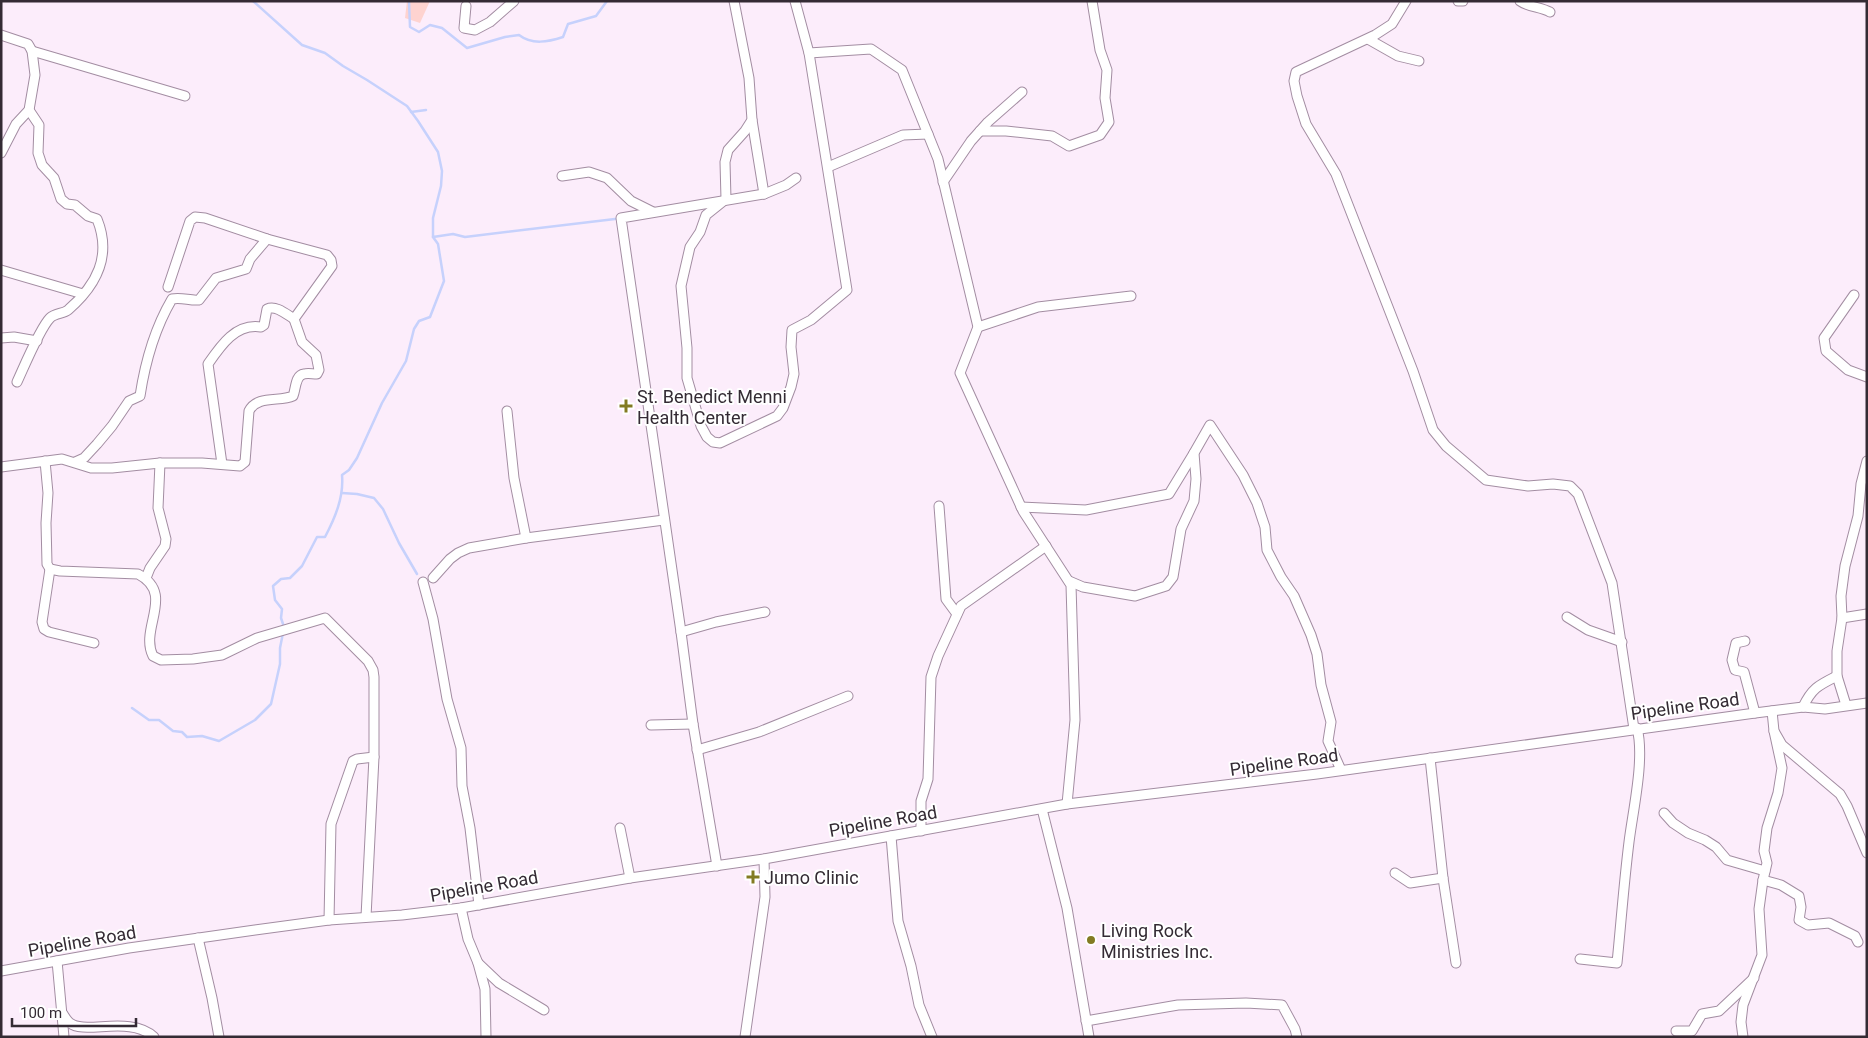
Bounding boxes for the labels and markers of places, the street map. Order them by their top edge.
place label: St. Benedict Menni Health Center [637,386,787,428]
marker: St. Benedict Menni Health Center [619,399,633,413]
place label: Jumo Clinic [764,867,859,888]
marker: Jumo Clinic [746,870,760,884]
place label: Living Rock Ministries Inc. [1101,920,1213,962]
marker: Living Rock Ministries Inc. [1085,934,1097,946]

